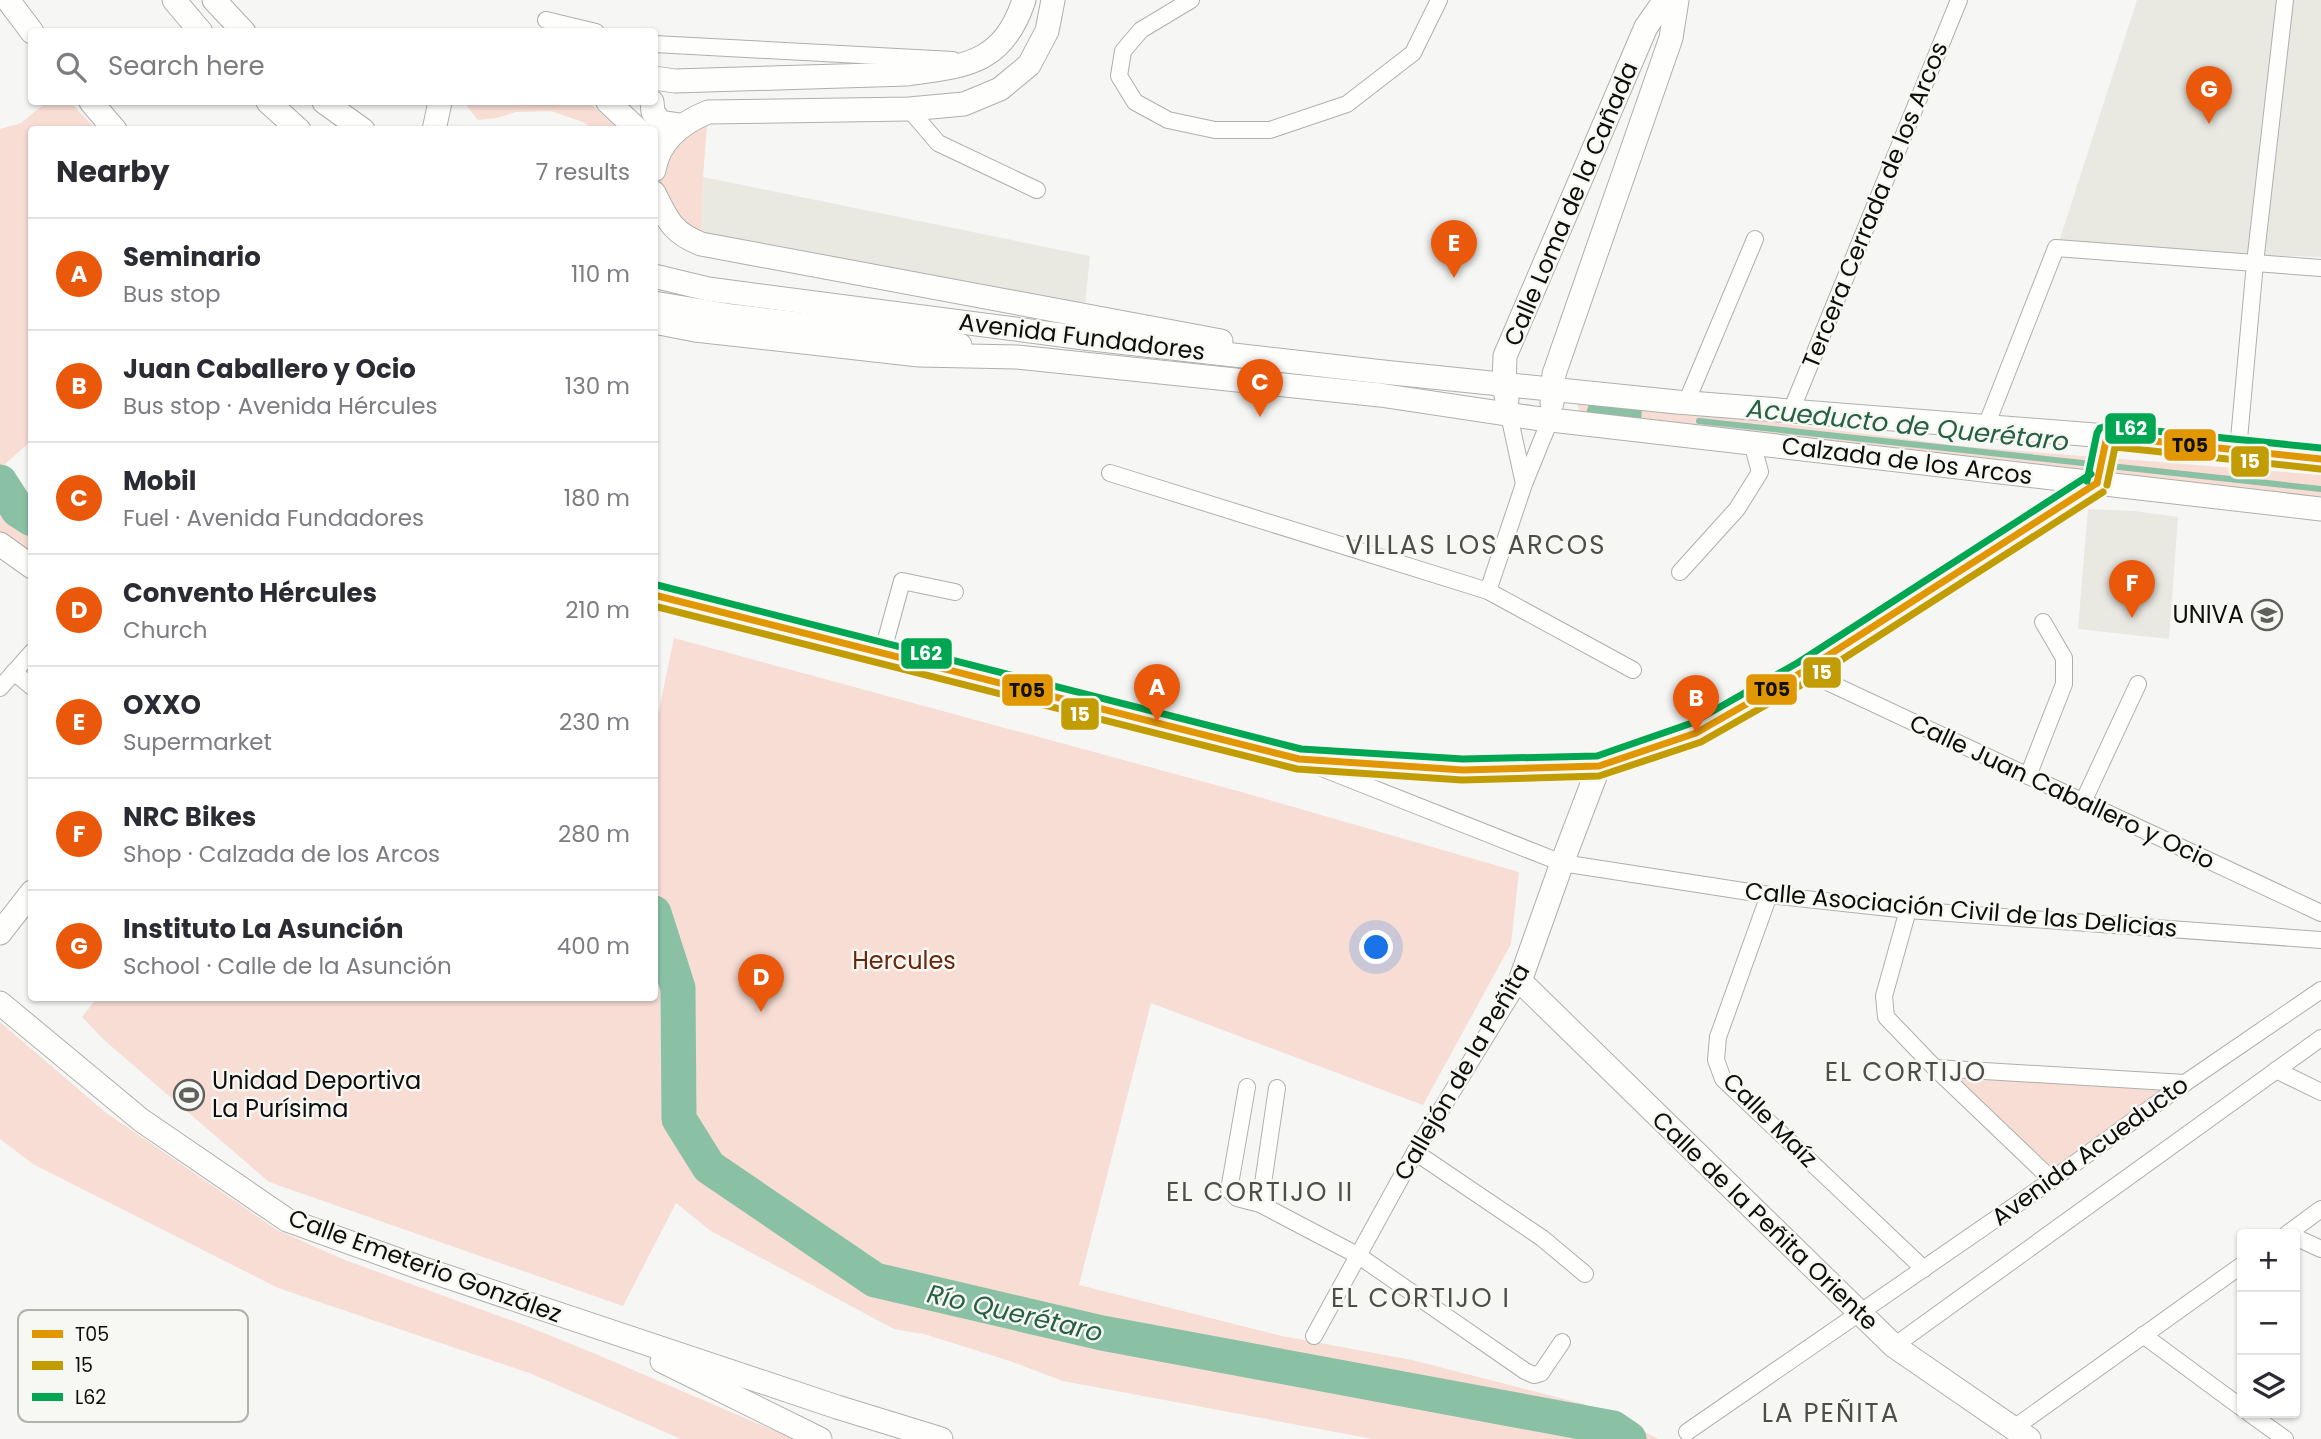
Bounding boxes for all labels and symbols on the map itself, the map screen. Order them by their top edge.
street label: Tercera Cerrada de los Arcos [1794,37,1955,373]
street label: Calle Loma de la Cañada [1496,57,1645,351]
pin: G [2186,66,2232,124]
pin: E [1431,220,1477,278]
street label: Avenida Fundadores [957,305,1207,368]
pin: C [1237,359,1283,417]
water label: Acueducto de Querétaro [1744,390,2071,460]
line badge: L62 [2104,412,2157,445]
text: L62 [2115,415,2147,442]
line badge: T05 [2163,428,2217,462]
street label: Calzada de los Arcos [1780,429,2034,492]
text: T05 [2172,432,2208,459]
line badge: 15 [2230,445,2270,478]
text: 15 [2240,448,2260,475]
district label: VILLAS LOS ARCOS [1345,527,1607,563]
pin: F [2109,560,2155,618]
place label: UNIVA [2173,598,2244,631]
school or university icon: UNIVA [2250,598,2284,632]
line badge: L62 [900,637,953,670]
text: L62 [910,640,942,667]
line badge: 15 [1802,656,1842,689]
text: 15 [1812,659,1832,686]
pin: A [1134,664,1180,722]
line badge: T05 [1001,673,1054,707]
line badge: T05 [1745,673,1798,706]
pin: B [1673,675,1719,733]
text: T05 [1754,676,1790,703]
text: T05 [1009,677,1045,704]
line badge: 15 [1060,697,1100,731]
text: 15 [1070,701,1090,728]
street label: Calle Juan Caballero y Ocio [1904,706,2220,877]
street label: Calle Asociación Civil de las Delicias [1744,874,2179,945]
your location [1359,930,1393,964]
park label: Hercules [852,944,956,977]
pin: D [738,954,784,1012]
street label: Callejón de la Peñita [1386,957,1537,1186]
district label: EL CORTIJO [1825,1054,1987,1090]
place label: Unidad Deportiva La Purísima [212,1064,421,1125]
street label: Calle Maíz [1716,1065,1825,1174]
street label: Avenida Acueducto [1985,1068,2195,1233]
sports icon: Unidad Deportiva La Purísima [172,1078,206,1112]
street label: Calle de la Peñita Oriente [1645,1104,1886,1338]
district label: EL CORTIJO II [1166,1174,1354,1210]
street label: Calle Emeterio González [284,1201,566,1330]
water label: Río Querétaro [924,1275,1106,1351]
district label: EL CORTIJO I [1331,1280,1511,1316]
legend [18,1310,248,1422]
text: T05 [75,1321,109,1348]
text: 15 [75,1352,93,1379]
text: L62 [75,1384,106,1411]
district label: LA PEÑITA [1762,1395,1900,1431]

